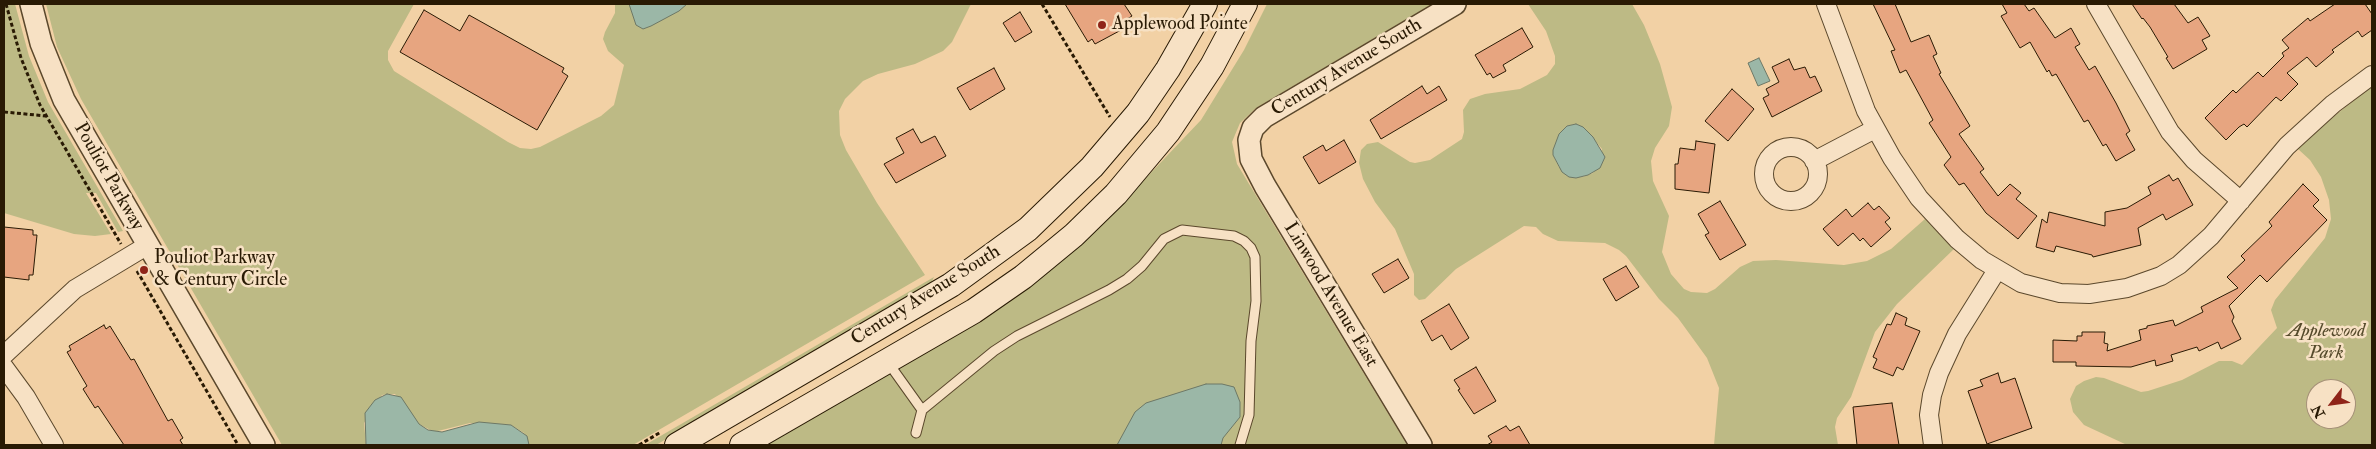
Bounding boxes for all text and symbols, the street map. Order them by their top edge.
place label: Applewood Pointe [1112,14,1248,36]
street label: Century Avenue South [1268,14,1426,122]
marker: Applewood Pointe [1096,19,1108,31]
street label: Pouliot Parkway [68,119,148,235]
street label: Linwood Avenue East [1278,218,1382,372]
street label: Century Avenue South [847,241,1005,351]
place label: Pouliot Parkway & Century Circle [154,248,287,292]
marker: Pouliot Parkway & Century Circle [138,264,150,276]
park label: Applewood Park [2287,321,2365,365]
north arrow [2306,379,2356,429]
text: N [2308,402,2329,421]

